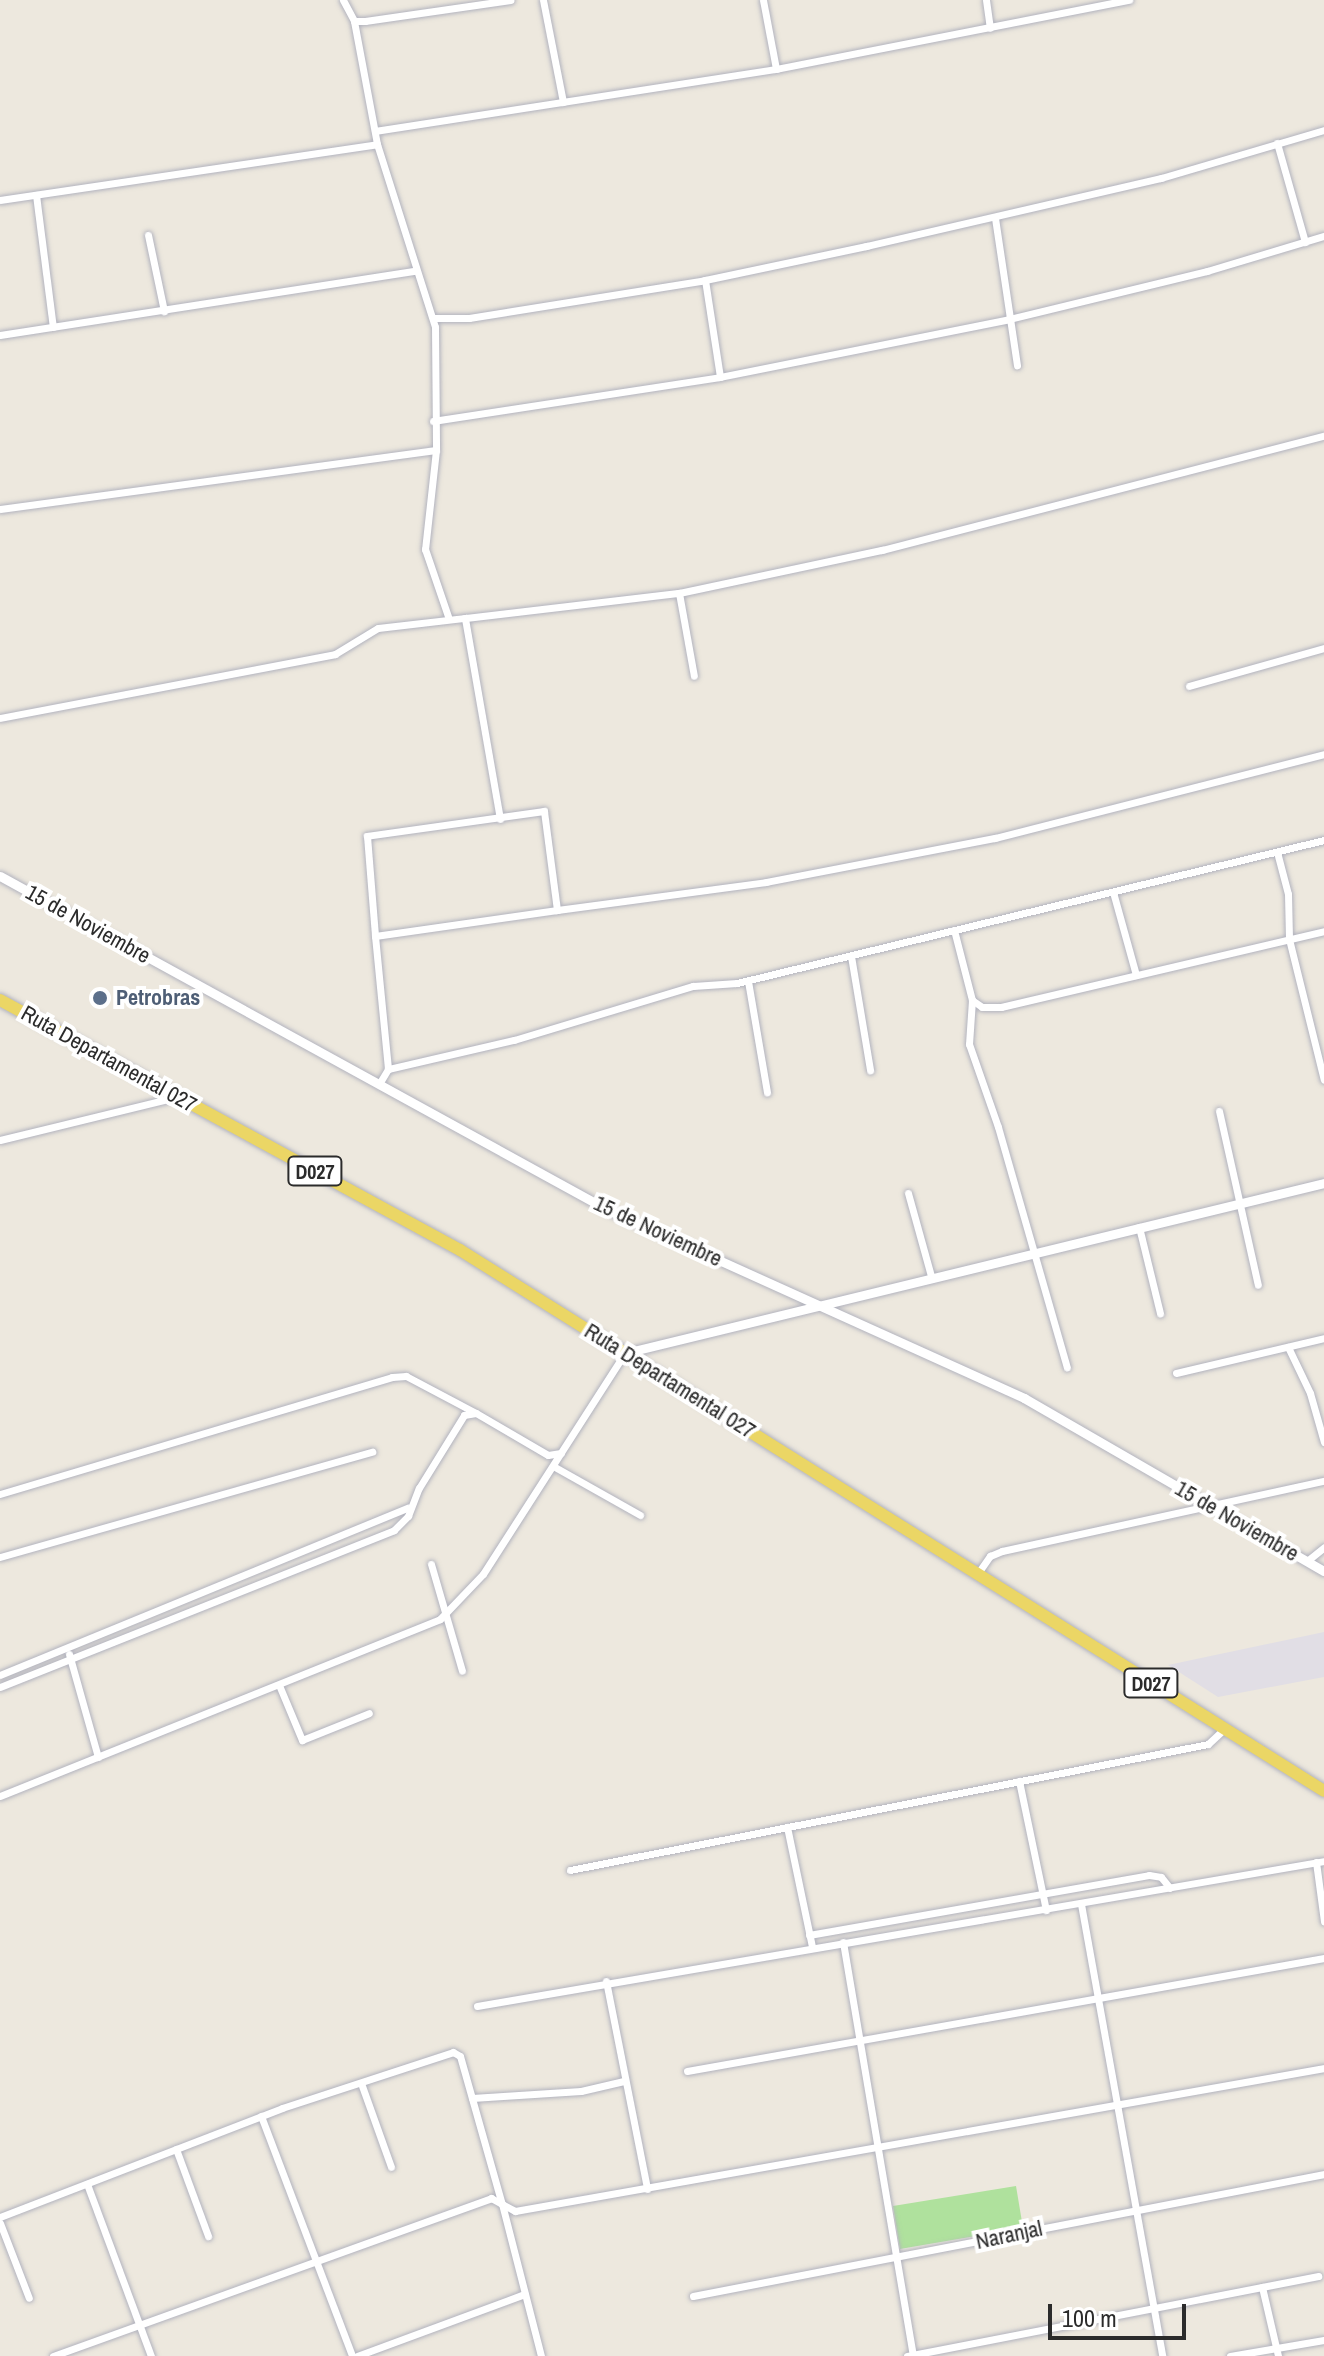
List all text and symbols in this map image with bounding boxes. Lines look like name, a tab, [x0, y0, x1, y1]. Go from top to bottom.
street label: 15 de Noviembre	[21, 879, 155, 969]
place label: Petrobras	[116, 985, 200, 1011]
marker: Petrobras	[91, 989, 109, 1007]
street label: Ruta Departamental 027	[17, 1000, 201, 1118]
road number: D027	[287, 1155, 343, 1187]
street label: 15 de Noviembre	[590, 1190, 726, 1272]
street label: Ruta Departamental 027	[580, 1318, 760, 1444]
street label: 15 de Noviembre	[1170, 1475, 1304, 1567]
road number: D027	[1123, 1667, 1179, 1699]
street label: Naranjal	[973, 2215, 1045, 2255]
scale bar	[1052, 2288, 1190, 2338]
text: 100 m	[1062, 2302, 1117, 2334]

